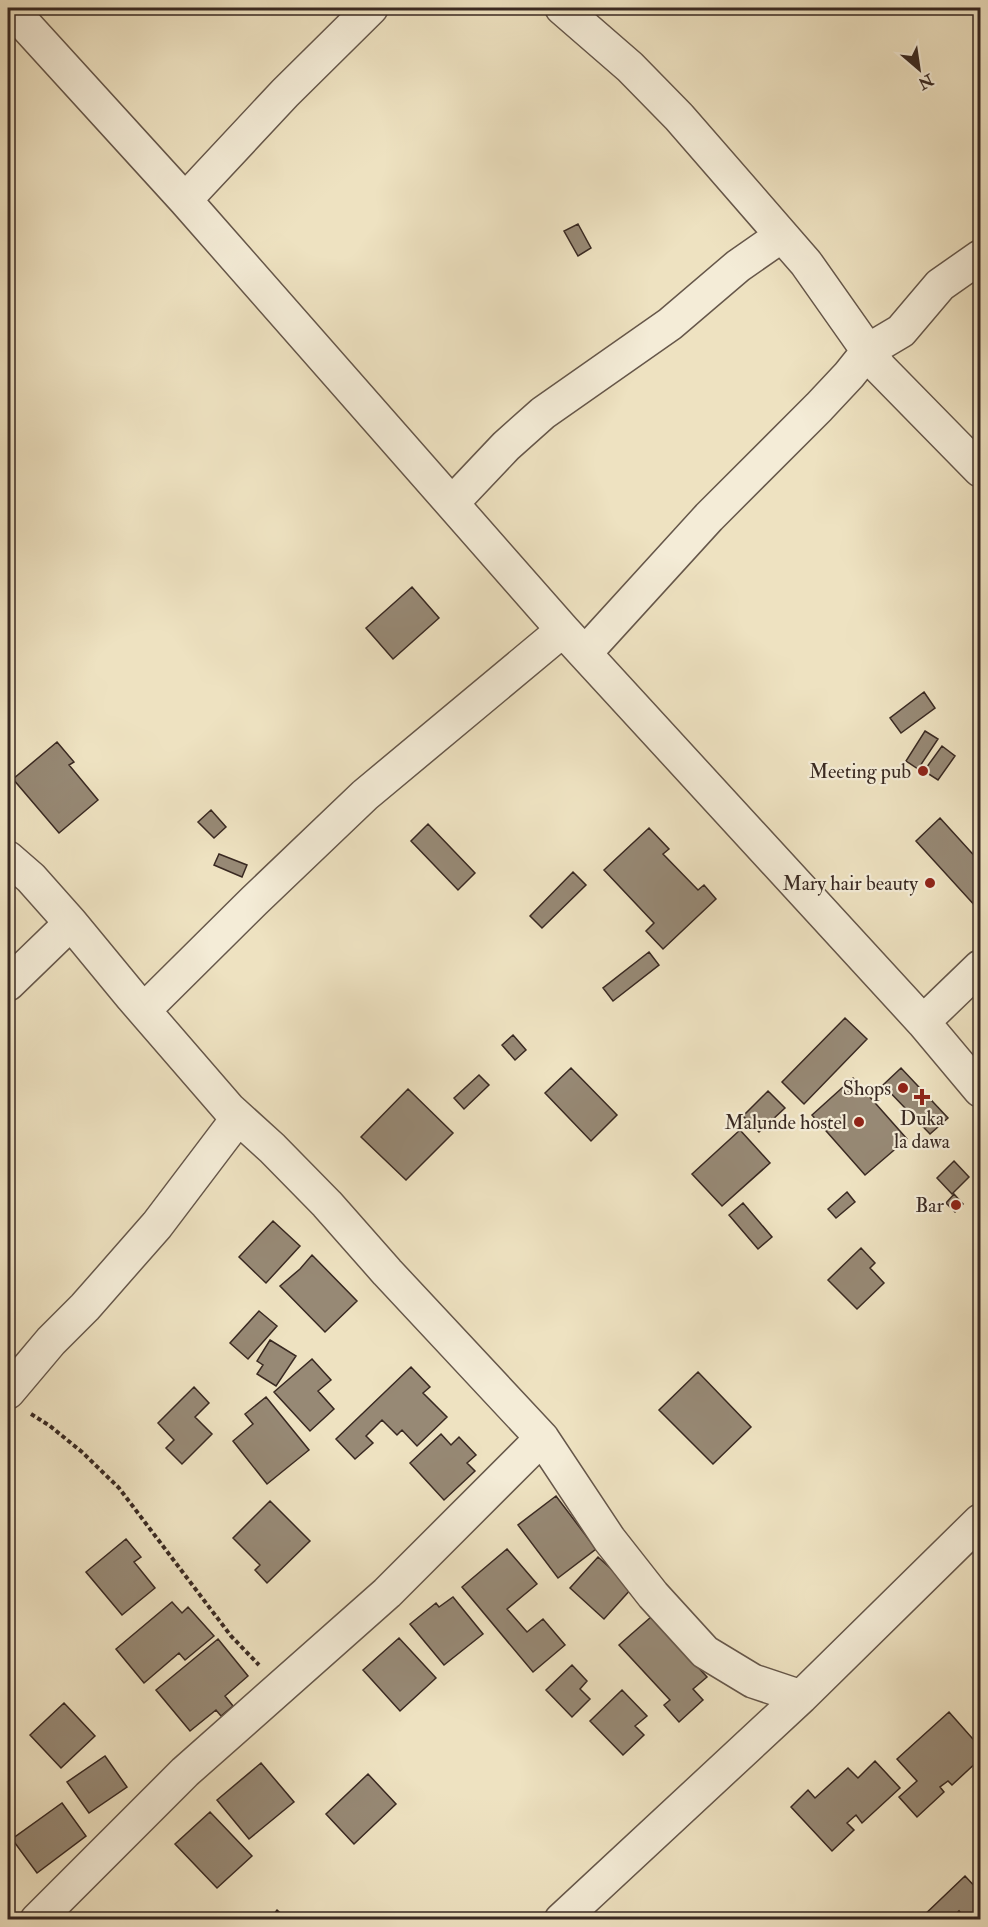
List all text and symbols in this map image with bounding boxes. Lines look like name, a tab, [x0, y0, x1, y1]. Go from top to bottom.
north arrow	[889, 39, 949, 99]
text: N	[914, 69, 938, 94]
place label: Meeting pub	[809, 759, 911, 785]
marker: Meeting pub	[916, 764, 930, 778]
place label: Mary hair beauty	[782, 871, 919, 896]
marker: Mary hair beauty	[923, 876, 937, 890]
place label: Shops	[843, 1076, 891, 1102]
marker: Shops	[896, 1081, 910, 1095]
marker: Duka la dawa	[915, 1090, 929, 1104]
place label: Duka la dawa	[894, 1106, 951, 1154]
place label: Malunde hostel	[725, 1110, 847, 1135]
marker: Malunde hostel	[852, 1115, 866, 1129]
place label: Bar	[915, 1193, 945, 1218]
marker: Bar	[949, 1198, 963, 1212]

